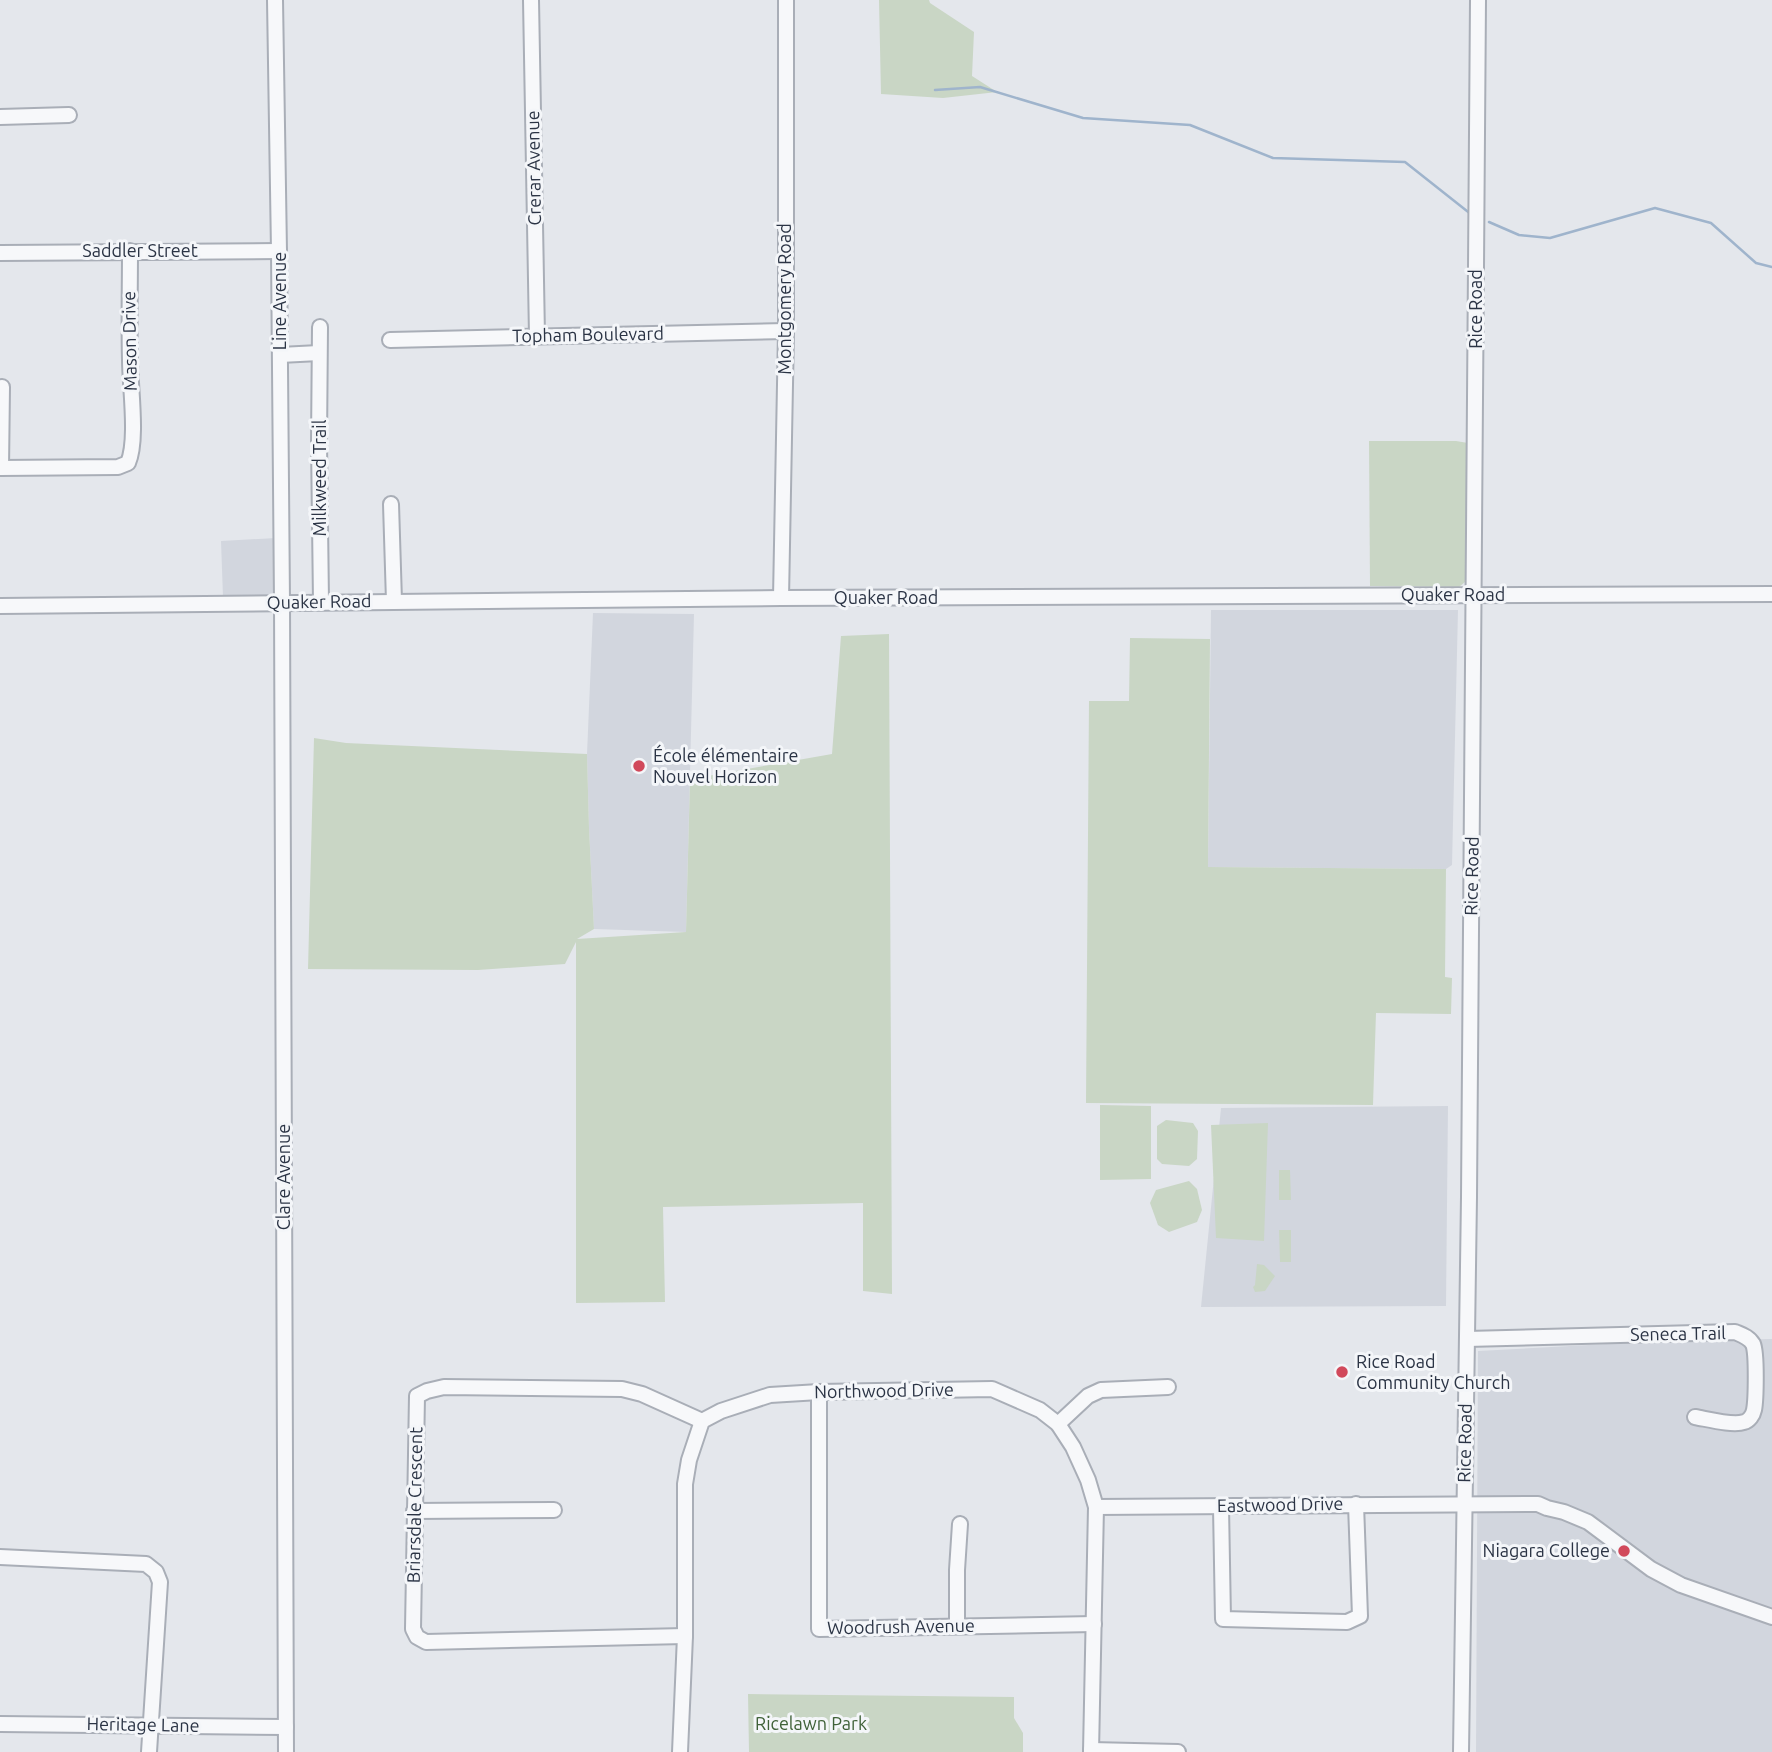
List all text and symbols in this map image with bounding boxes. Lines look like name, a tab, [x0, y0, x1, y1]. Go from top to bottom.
street label: Crerar Avenue	[522, 110, 544, 226]
street label: Montgomery Road	[774, 223, 794, 375]
street label: Saddler Street	[82, 240, 198, 260]
street label: Line Avenue	[269, 252, 289, 350]
street label: Rice Road	[1465, 269, 1485, 349]
street label: Mason Drive	[118, 291, 140, 391]
street label: Topham Boulevard	[512, 323, 664, 345]
street label: Milkweed Trail	[309, 419, 329, 536]
street label: Quaker Road	[1401, 584, 1505, 605]
street label: Quaker Road	[834, 587, 938, 608]
street label: Quaker Road	[266, 590, 371, 613]
place label: École élémentaire Nouvel Horizon	[653, 744, 798, 786]
marker: École élémentaire Nouvel Horizon	[631, 758, 647, 774]
street label: Rice Road	[1460, 836, 1482, 916]
street label: Clare Avenue	[273, 1124, 293, 1230]
street label: Seneca Trail	[1630, 1322, 1726, 1344]
place label: Rice Road Community Church	[1356, 1351, 1510, 1392]
marker: Rice Road Community Church	[1334, 1364, 1350, 1380]
street label: Northwood Drive	[814, 1379, 954, 1401]
street label: Rice Road	[1453, 1403, 1475, 1483]
street label: Briarsdale Crescent	[403, 1427, 425, 1583]
street label: Eastwood Drive	[1217, 1493, 1343, 1515]
place label: Niagara College	[1483, 1540, 1610, 1560]
marker: Niagara College	[1616, 1543, 1632, 1559]
street label: Woodrush Avenue	[827, 1615, 975, 1637]
street label: Heritage Lane	[86, 1713, 200, 1735]
park label: Ricelawn Park	[755, 1713, 867, 1733]

